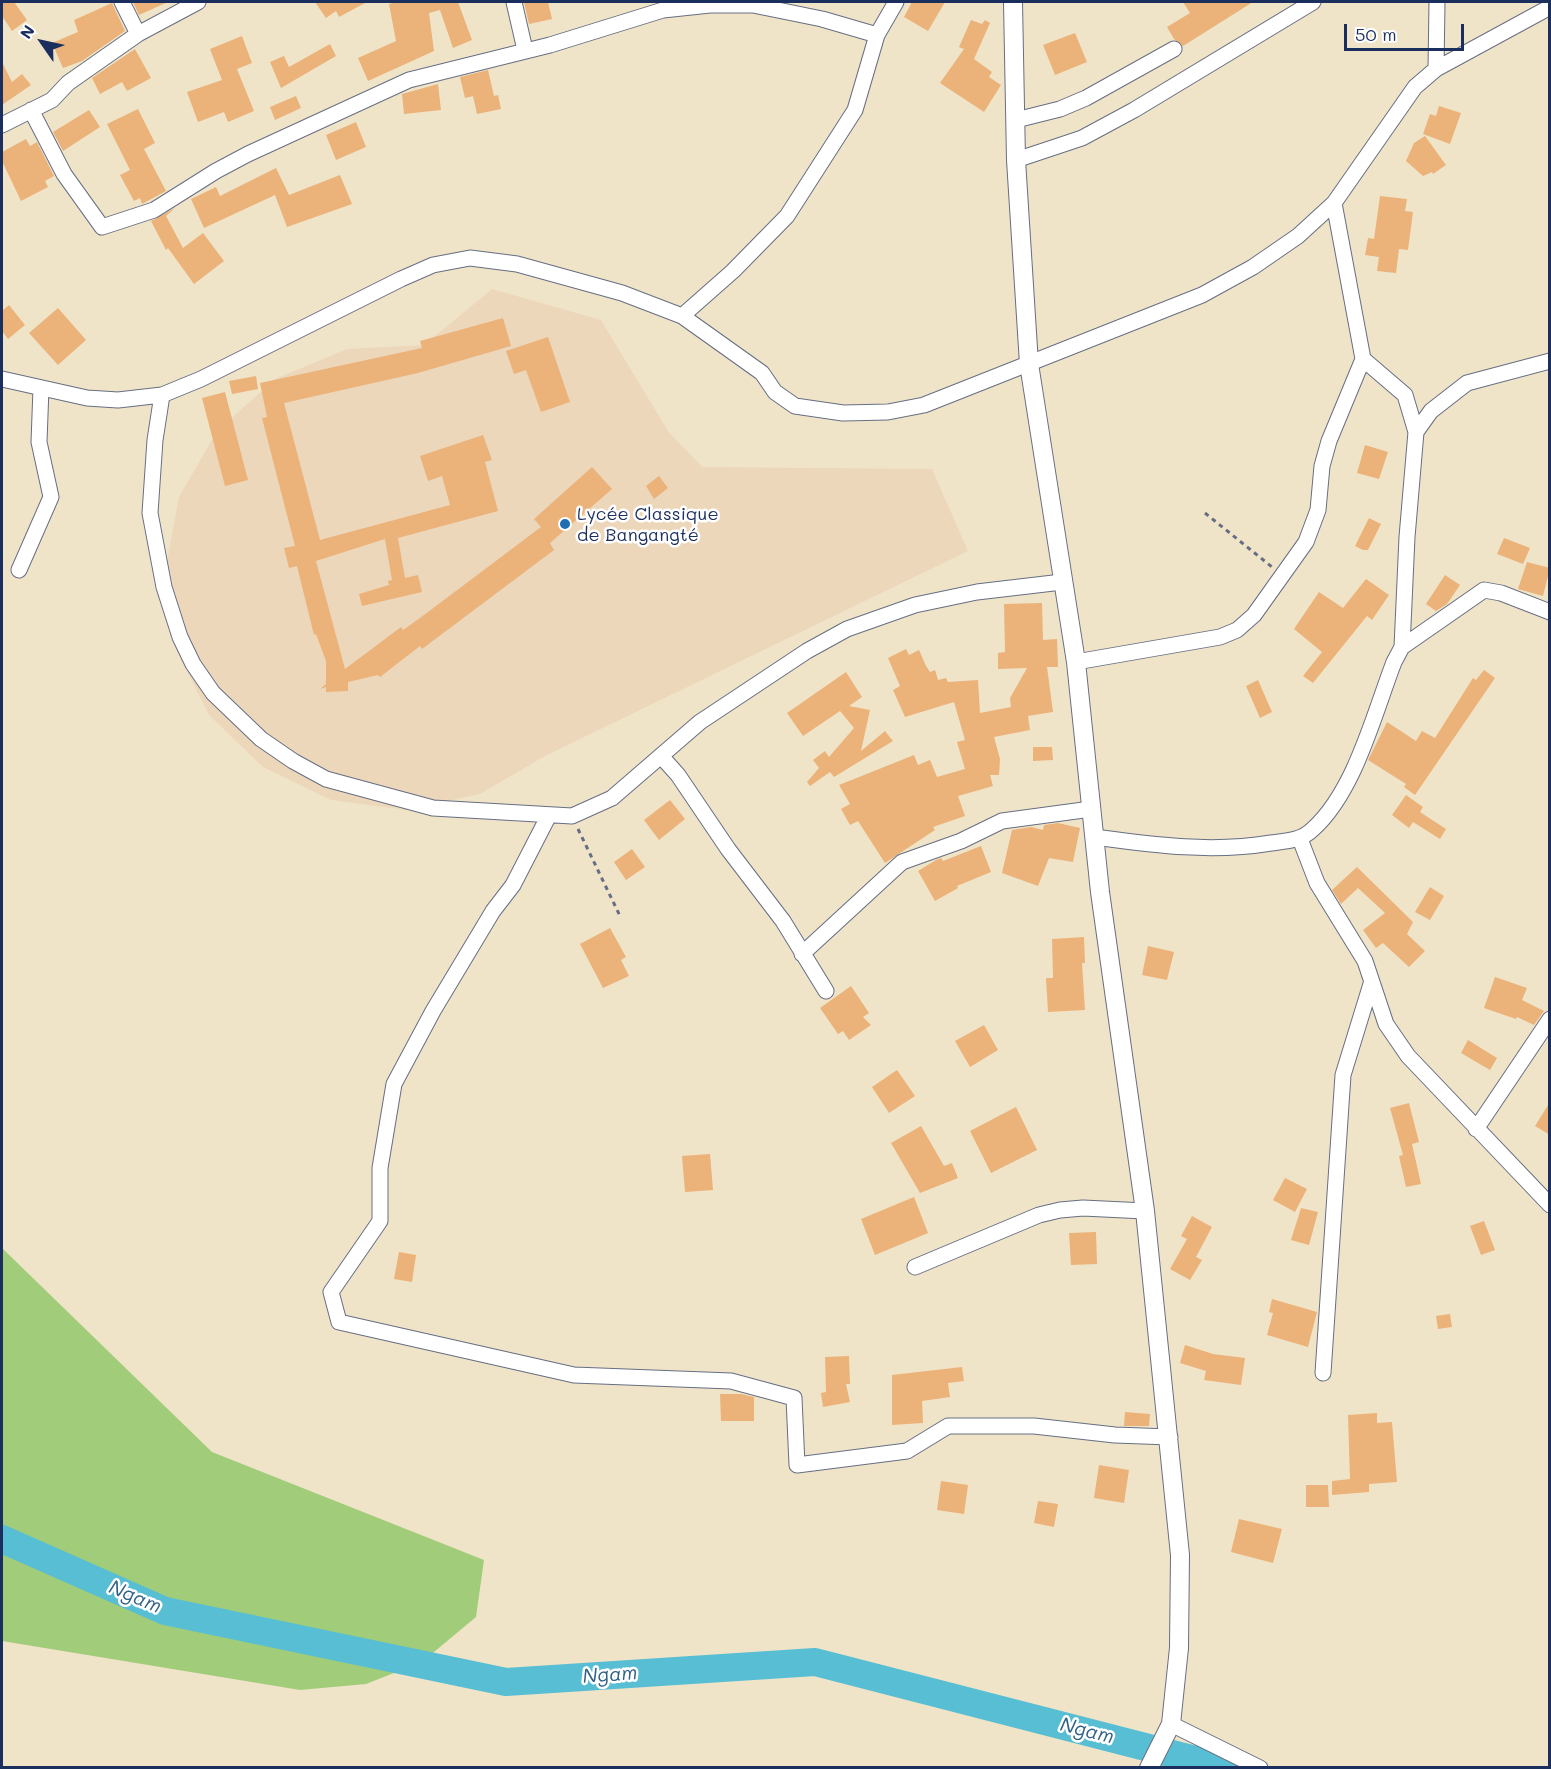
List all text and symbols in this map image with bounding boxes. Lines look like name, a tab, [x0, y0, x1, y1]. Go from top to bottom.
north arrow	[12, 12, 72, 72]
scale bar	[1347, 12, 1467, 50]
text: N	[15, 21, 39, 43]
text: 50 m	[1355, 22, 1397, 46]
place label: Lycée Classique de Bangangté	[577, 503, 719, 546]
marker: Lycée Classique de Bangangté	[558, 517, 572, 531]
water label: Ngam	[105, 1575, 165, 1619]
water label: Ngam	[582, 1661, 638, 1689]
water label: Ngam	[1058, 1713, 1116, 1749]

